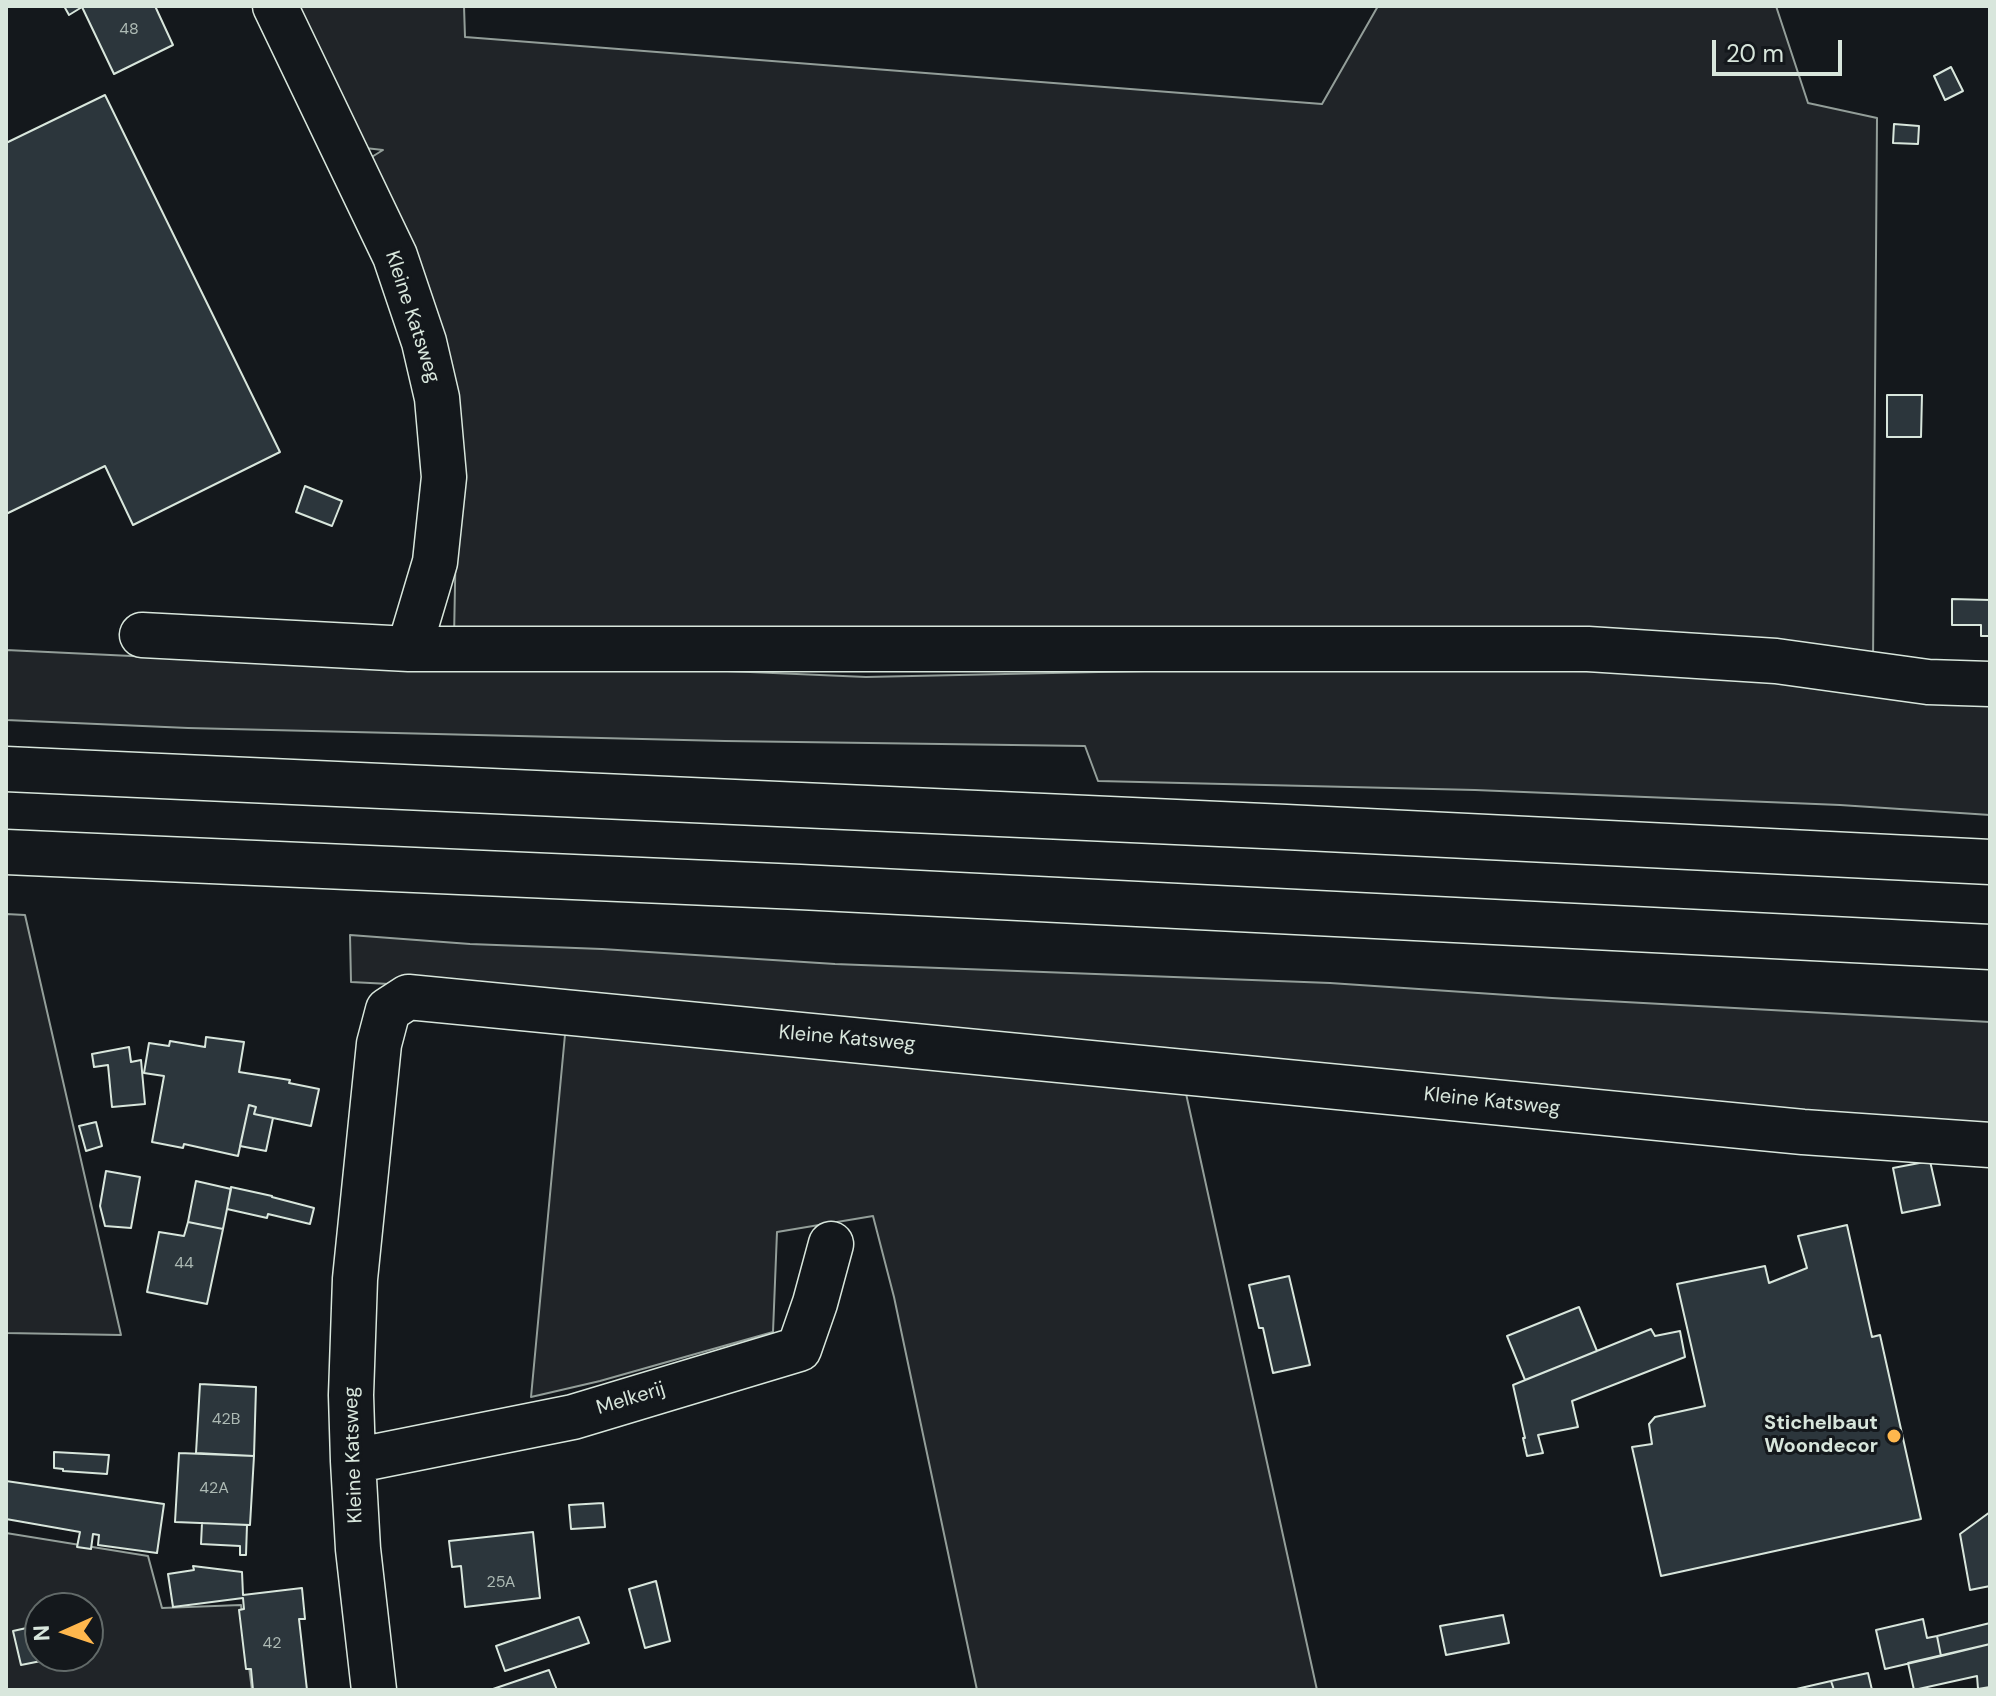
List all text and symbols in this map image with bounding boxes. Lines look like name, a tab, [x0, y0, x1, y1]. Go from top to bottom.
house number: 48	[119, 20, 139, 40]
scale bar	[1716, 24, 1846, 74]
text: 20 m	[1726, 38, 1784, 69]
street label: Kleine Katsweg	[379, 248, 445, 386]
street label: Kleine Katsweg	[778, 1021, 916, 1057]
street label: Kleine Katsweg	[1423, 1083, 1561, 1121]
house number: 44	[174, 1254, 194, 1274]
street label: Melkerij	[594, 1377, 668, 1421]
street label: Kleine Katsweg	[340, 1386, 368, 1524]
house number: 42B	[212, 1410, 240, 1430]
place label: Stichelbaut Woondecor	[1764, 1412, 1878, 1459]
marker: Stichelbaut Woondecor	[1885, 1427, 1903, 1445]
house number: 42A	[199, 1479, 229, 1499]
house number: 25A	[487, 1573, 515, 1593]
north arrow	[24, 1592, 104, 1672]
text: N	[27, 1624, 56, 1642]
house number: 42	[263, 1634, 281, 1654]

